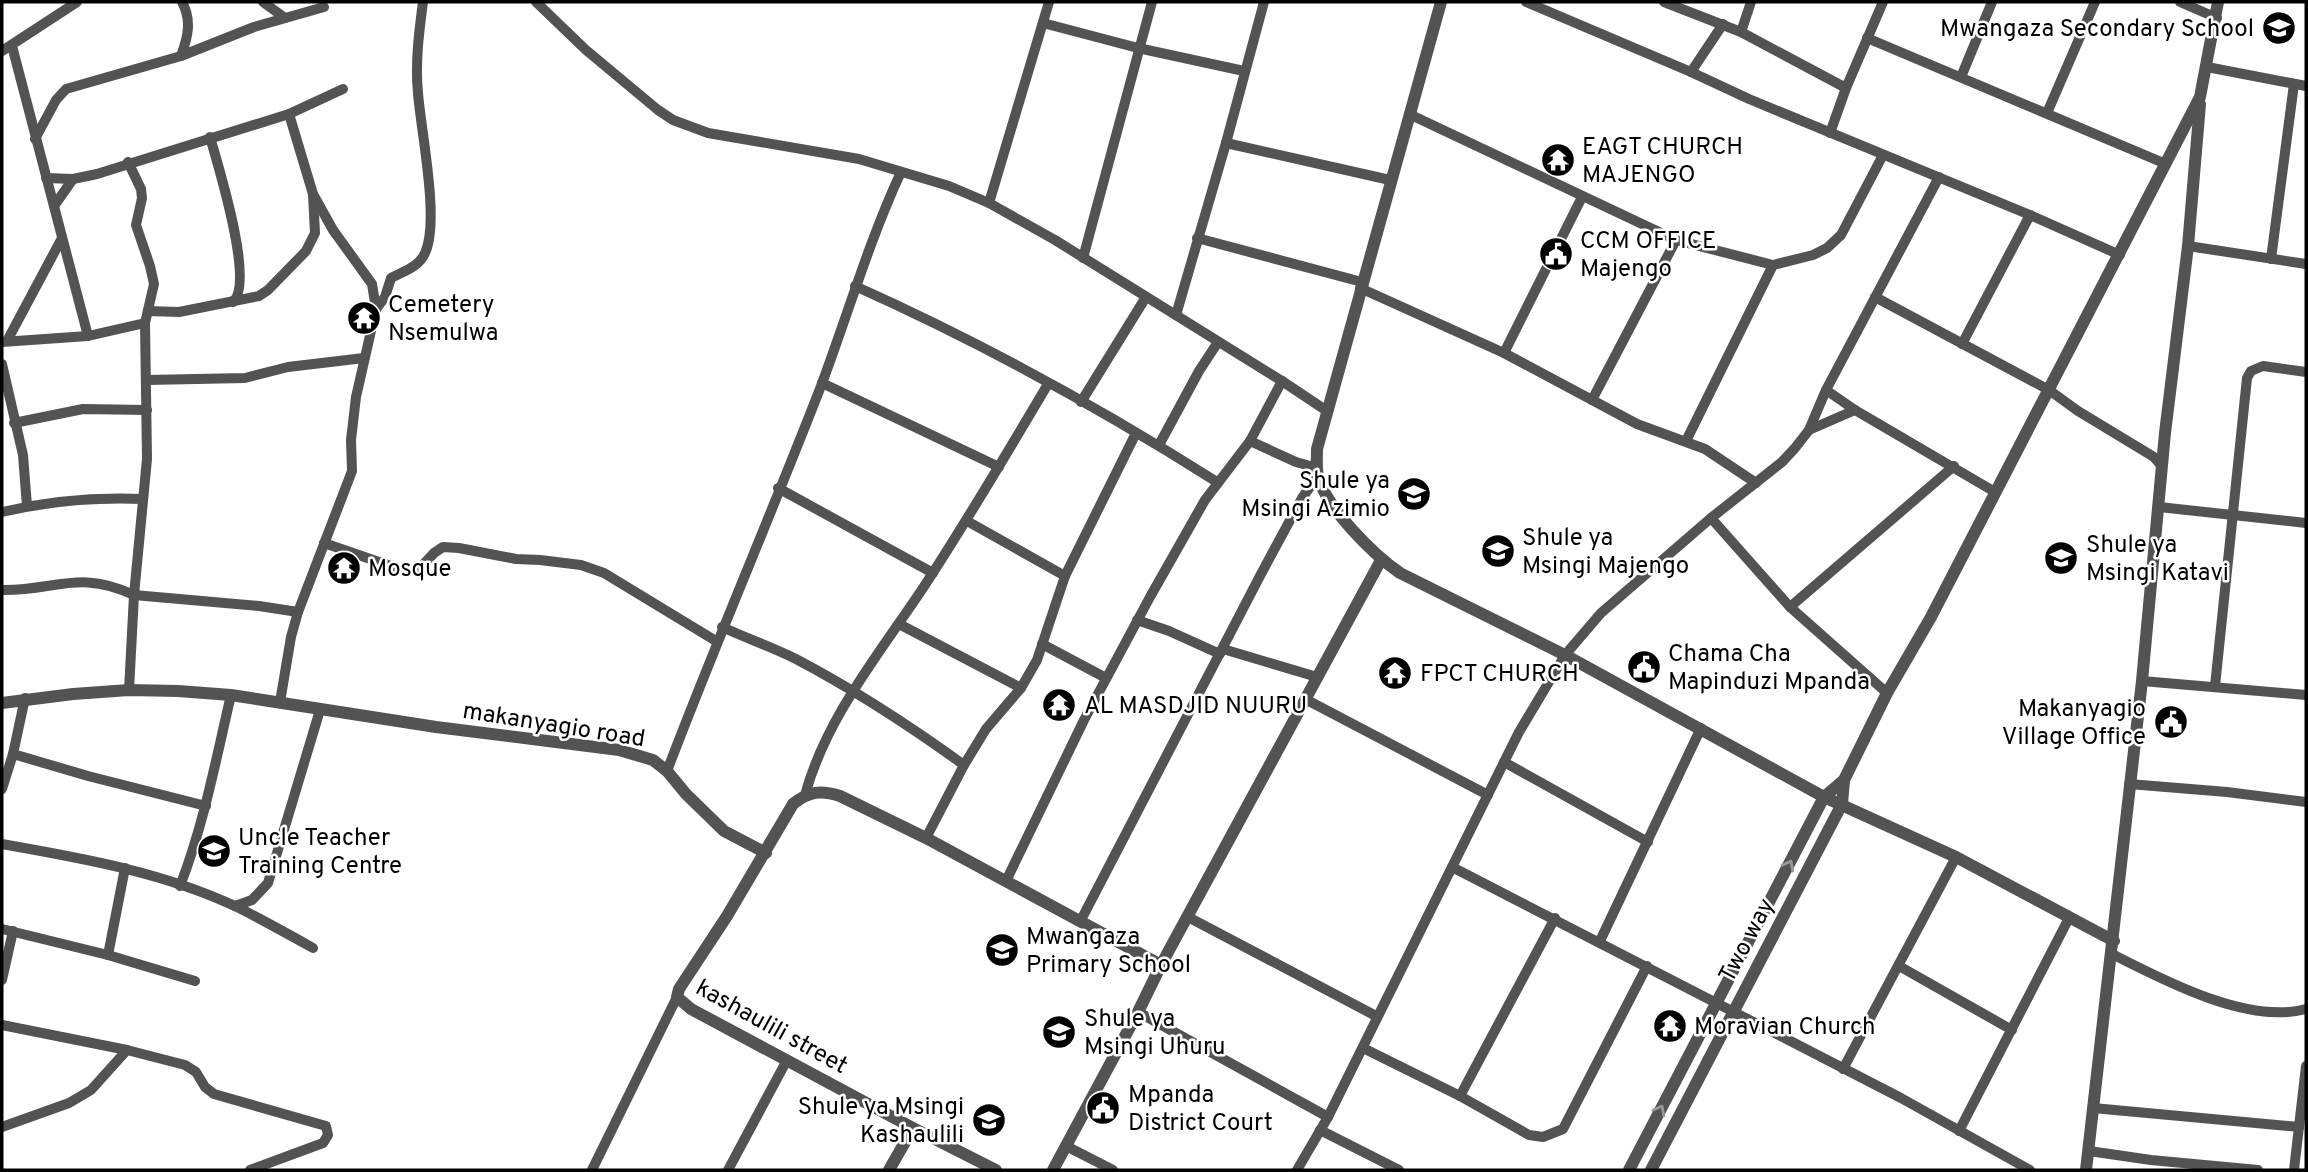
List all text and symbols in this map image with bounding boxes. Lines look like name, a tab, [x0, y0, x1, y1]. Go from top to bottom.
school or university icon: Mwangaza Secondary School	[2260, 9, 2298, 47]
place label: Mwangaza Secondary School	[1940, 15, 2254, 45]
place label: EAGT CHURCH MAJENGO	[1582, 133, 1743, 191]
temple icon: EAGT CHURCH MAJENGO	[1539, 141, 1577, 179]
place label: CCM OFFICE Majengo	[1580, 227, 1716, 285]
public building icon: CCM OFFICE Majengo	[1537, 235, 1575, 273]
place label: Cemetery Nsemulwa	[388, 291, 498, 349]
temple icon: Cemetery Nsemulwa	[345, 299, 383, 337]
place label: Shule ya Msingi Azimio	[1241, 467, 1390, 525]
school or university icon: Shule ya Msingi Azimio	[1395, 475, 1433, 513]
place label: Shule ya Msingi Majengo	[1522, 524, 1689, 582]
place label: Shule ya Msingi Katavi	[2086, 531, 2229, 589]
school or university icon: Shule ya Msingi Majengo	[1479, 532, 1517, 570]
school or university icon: Shule ya Msingi Katavi	[2042, 539, 2080, 577]
temple icon: Mosque	[325, 549, 363, 587]
place label: Mosque	[368, 555, 451, 585]
place label: Chama Cha Mapinduzi Mpanda	[1668, 640, 1870, 698]
public building icon: Chama Cha Mapinduzi Mpanda	[1625, 648, 1663, 686]
temple icon: FPCT CHURCH	[1376, 654, 1414, 692]
place label: FPCT CHURCH	[1420, 660, 1579, 690]
temple icon: AL MASDJID NUURU	[1040, 686, 1078, 724]
place label: AL MASDJID NUURU	[1084, 692, 1307, 722]
place label: Makanyagio Village Office	[2002, 695, 2146, 753]
street label: makanyagio road	[460, 697, 647, 755]
public building icon: Makanyagio Village Office	[2152, 703, 2190, 741]
place label: Uncle Teacher Training Centre	[238, 824, 402, 882]
school or university icon: Uncle Teacher Training Centre	[195, 832, 233, 870]
one-way arrow	[1780, 860, 1794, 872]
street label: Two way	[1713, 894, 1782, 988]
place label: Mwangaza Primary School	[1026, 923, 1191, 981]
school or university icon: Mwangaza Primary School	[983, 931, 1021, 969]
street label: kashaulili street	[690, 974, 852, 1082]
place label: Shule ya Msingi Uhuru	[1084, 1005, 1226, 1063]
temple icon: Moravian Church	[1651, 1007, 1689, 1045]
school or university icon: Shule ya Msingi Uhuru	[1040, 1013, 1078, 1051]
place label: Moravian Church	[1694, 1013, 1876, 1043]
place label: Mpanda District Court	[1128, 1081, 1273, 1139]
public building icon: Mpanda District Court	[1084, 1089, 1122, 1127]
place label: Shule ya Msingi Kashaulili	[798, 1093, 964, 1151]
school or university icon: Shule ya Msingi Kashaulili	[970, 1101, 1008, 1139]
one-way arrow	[1652, 1104, 1665, 1117]

